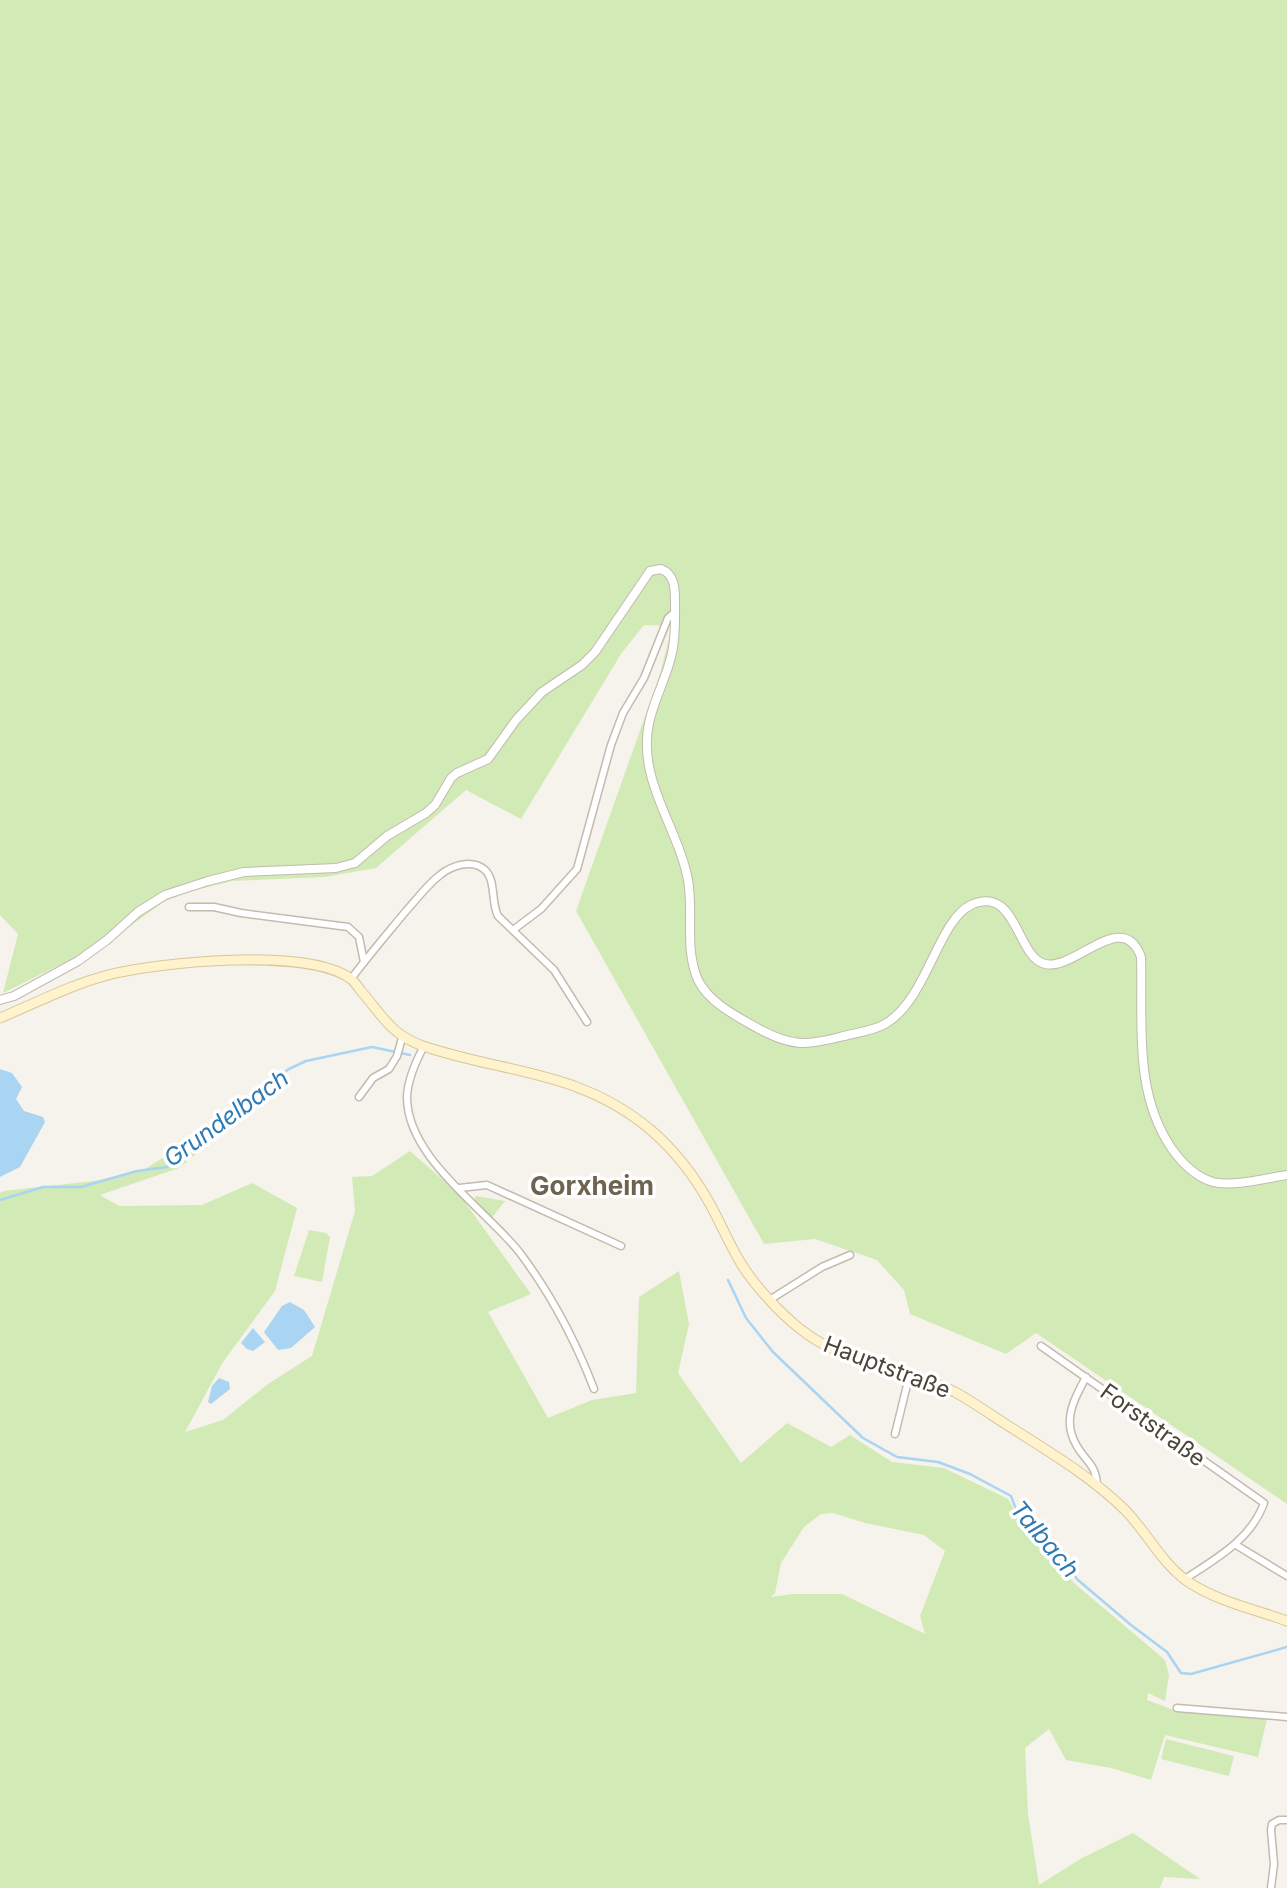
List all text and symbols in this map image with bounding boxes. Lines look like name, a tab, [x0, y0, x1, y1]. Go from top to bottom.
water label: Grundelbach	[158, 1063, 294, 1173]
district label: Gorxheim	[530, 1170, 654, 1201]
street label: Hauptstraße	[820, 1330, 954, 1404]
street label: Forststraße	[1095, 1377, 1211, 1473]
water label: Talbach	[1004, 1495, 1086, 1583]

